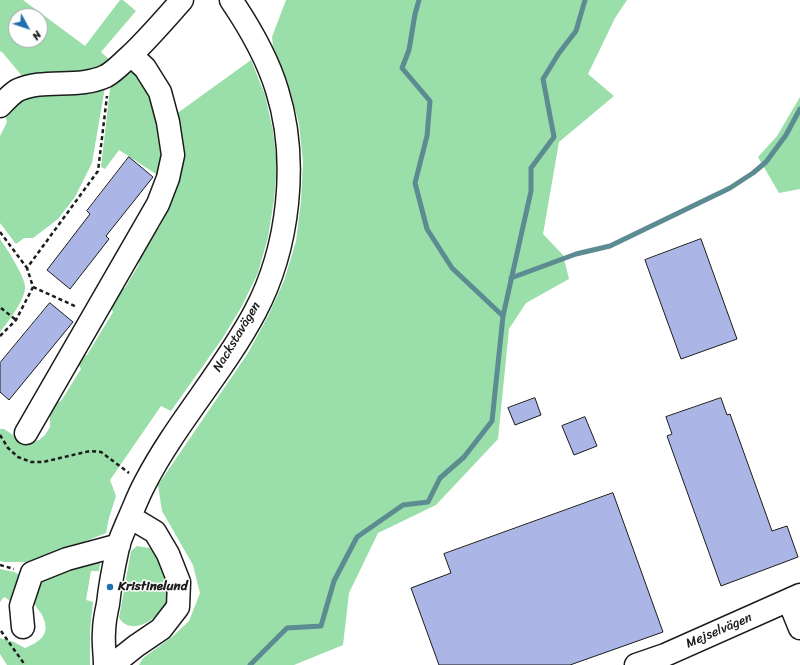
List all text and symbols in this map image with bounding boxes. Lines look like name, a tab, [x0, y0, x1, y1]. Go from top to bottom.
north arrow	[8, 8, 48, 48]
text: N	[27, 26, 47, 44]
street label: Nackstavägen	[210, 299, 264, 375]
place label: Kristinelund	[118, 579, 187, 595]
marker: Kristinelund	[105, 582, 115, 592]
street label: Mejselvägen	[684, 610, 754, 652]

